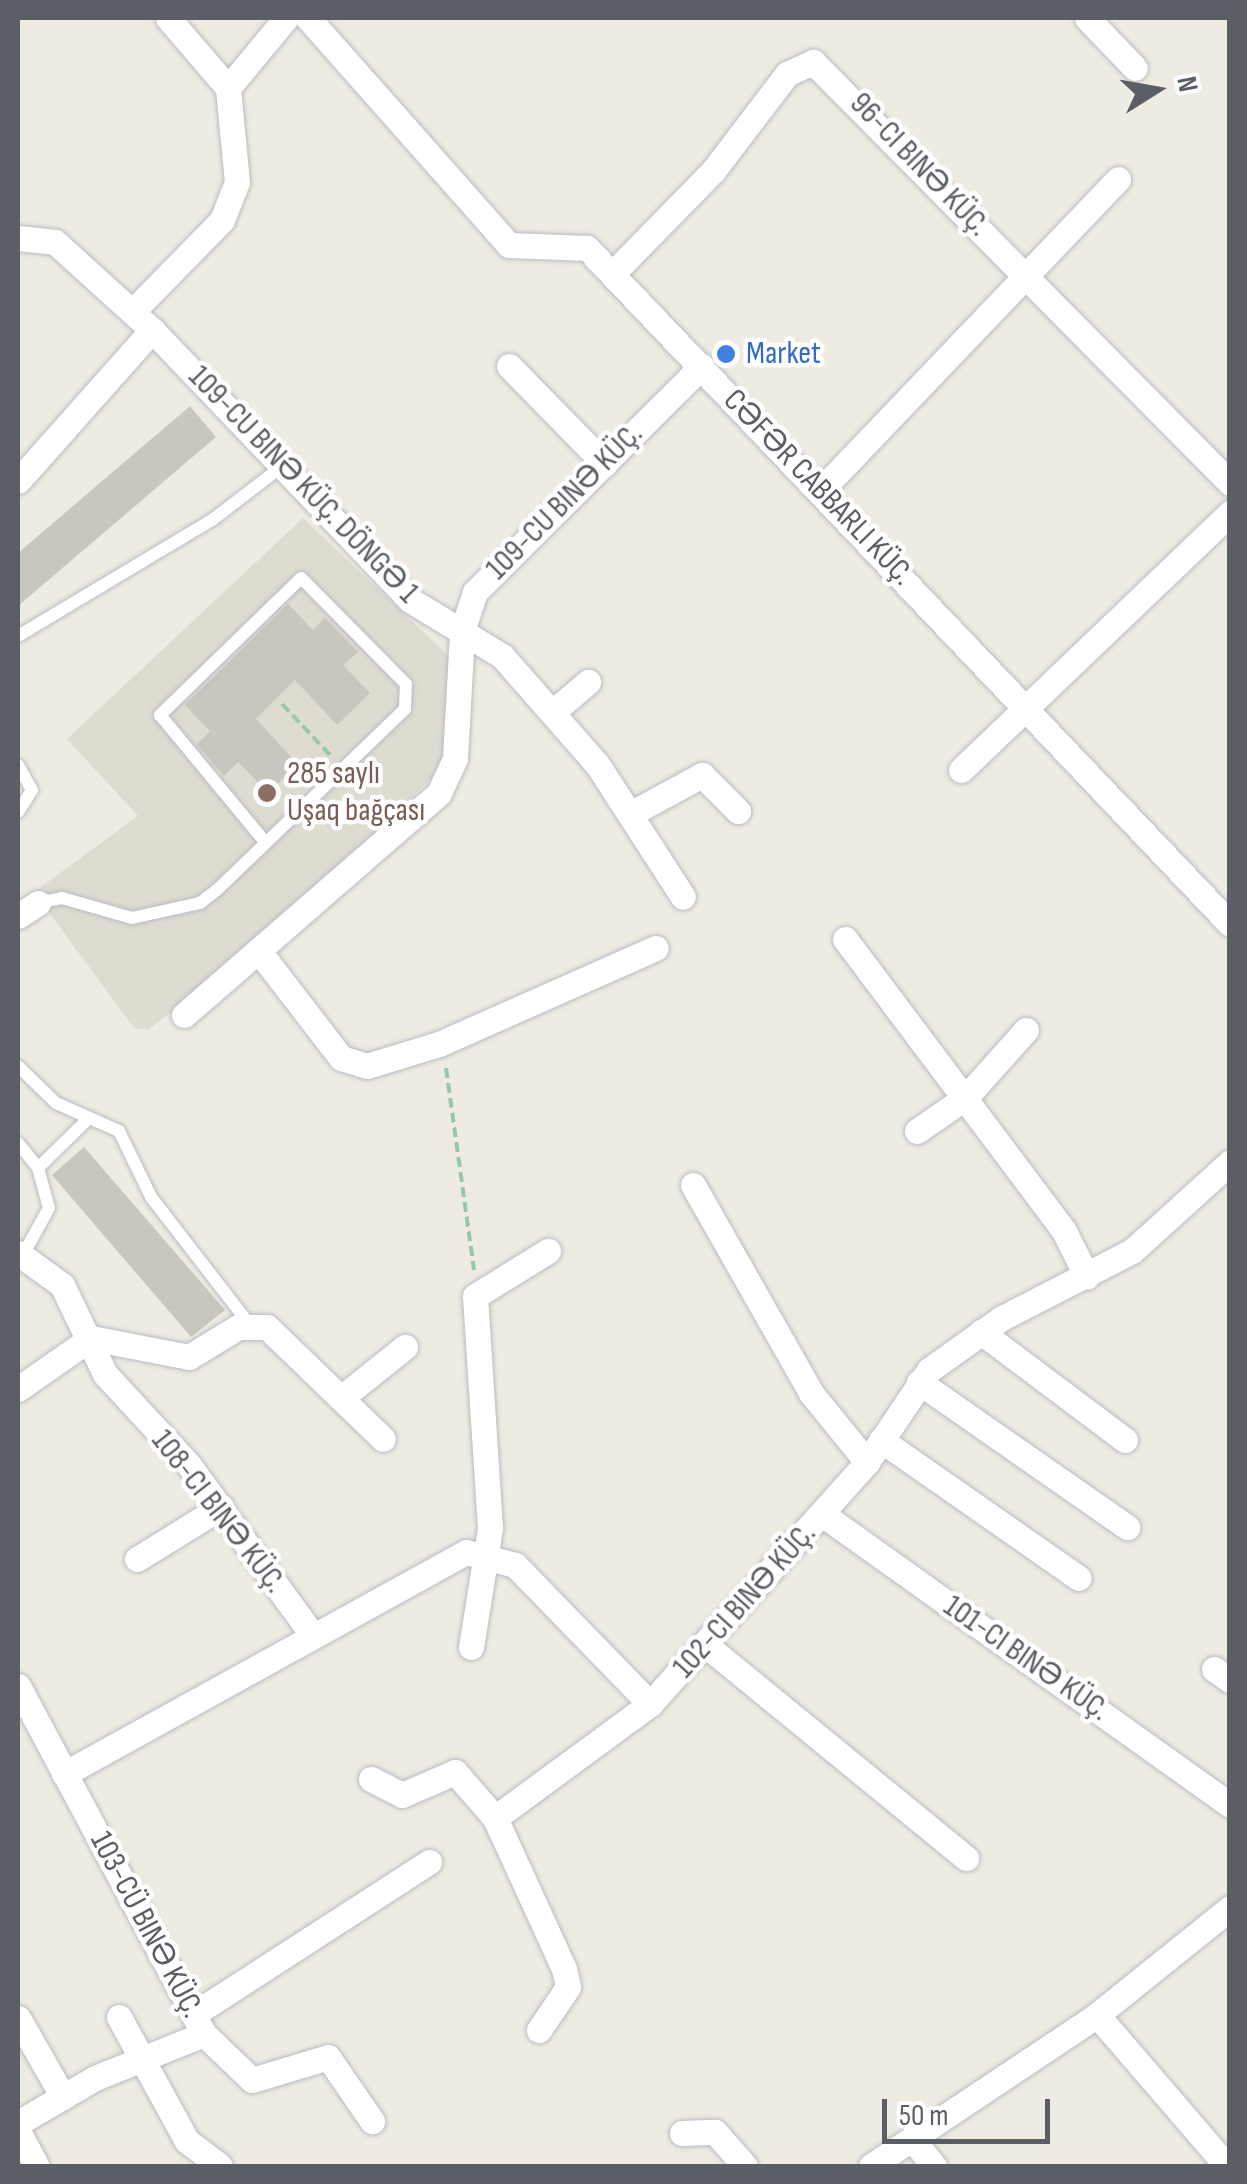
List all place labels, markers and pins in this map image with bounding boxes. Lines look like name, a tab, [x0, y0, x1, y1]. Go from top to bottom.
place label: Market	[746, 335, 821, 373]
marker: Market	[715, 343, 737, 365]
place label: 285 saylı Uşaq bağçası	[287, 756, 425, 831]
marker: 285 saylı Uşaq bağçası	[256, 782, 278, 804]

